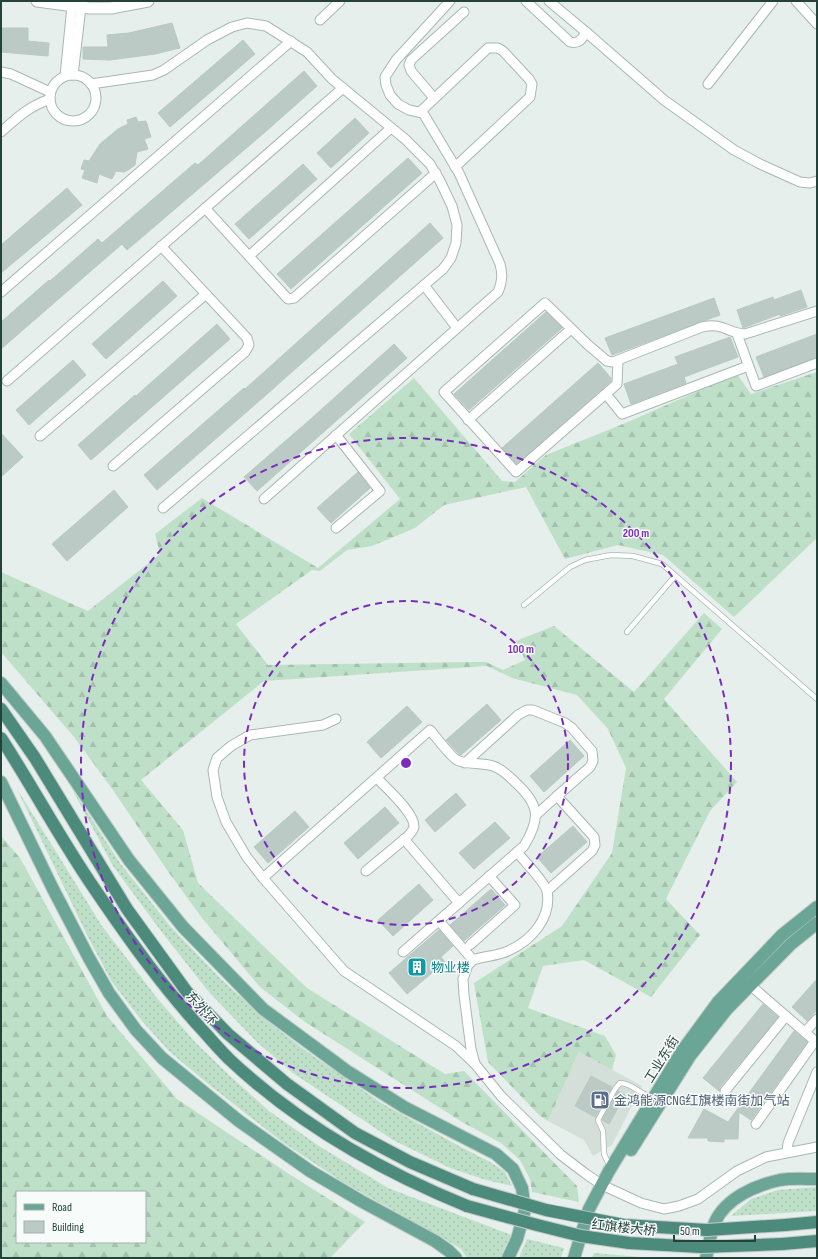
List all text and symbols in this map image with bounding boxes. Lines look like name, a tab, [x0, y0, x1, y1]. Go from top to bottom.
text: 200 m	[623, 526, 649, 541]
text: 100 m	[508, 642, 534, 657]
centre of rings	[399, 756, 413, 770]
building icon: 物业楼	[406, 956, 428, 978]
place label: 物业楼	[431, 960, 470, 976]
street label: 东外环	[182, 989, 220, 1029]
street label: 工业东街	[641, 1033, 682, 1086]
fuel station icon: 金鸿能源CNG红旗楼南街加气站	[589, 1089, 611, 1111]
place label: 金鸿能源CNG红旗楼南街加气站	[614, 1093, 789, 1109]
legend	[16, 1191, 146, 1243]
text: Road	[52, 1200, 72, 1215]
street label: 红旗楼大桥	[591, 1217, 657, 1239]
scale bar	[674, 1217, 755, 1243]
text: Building	[52, 1220, 84, 1235]
text: 50 m	[680, 1224, 700, 1239]

